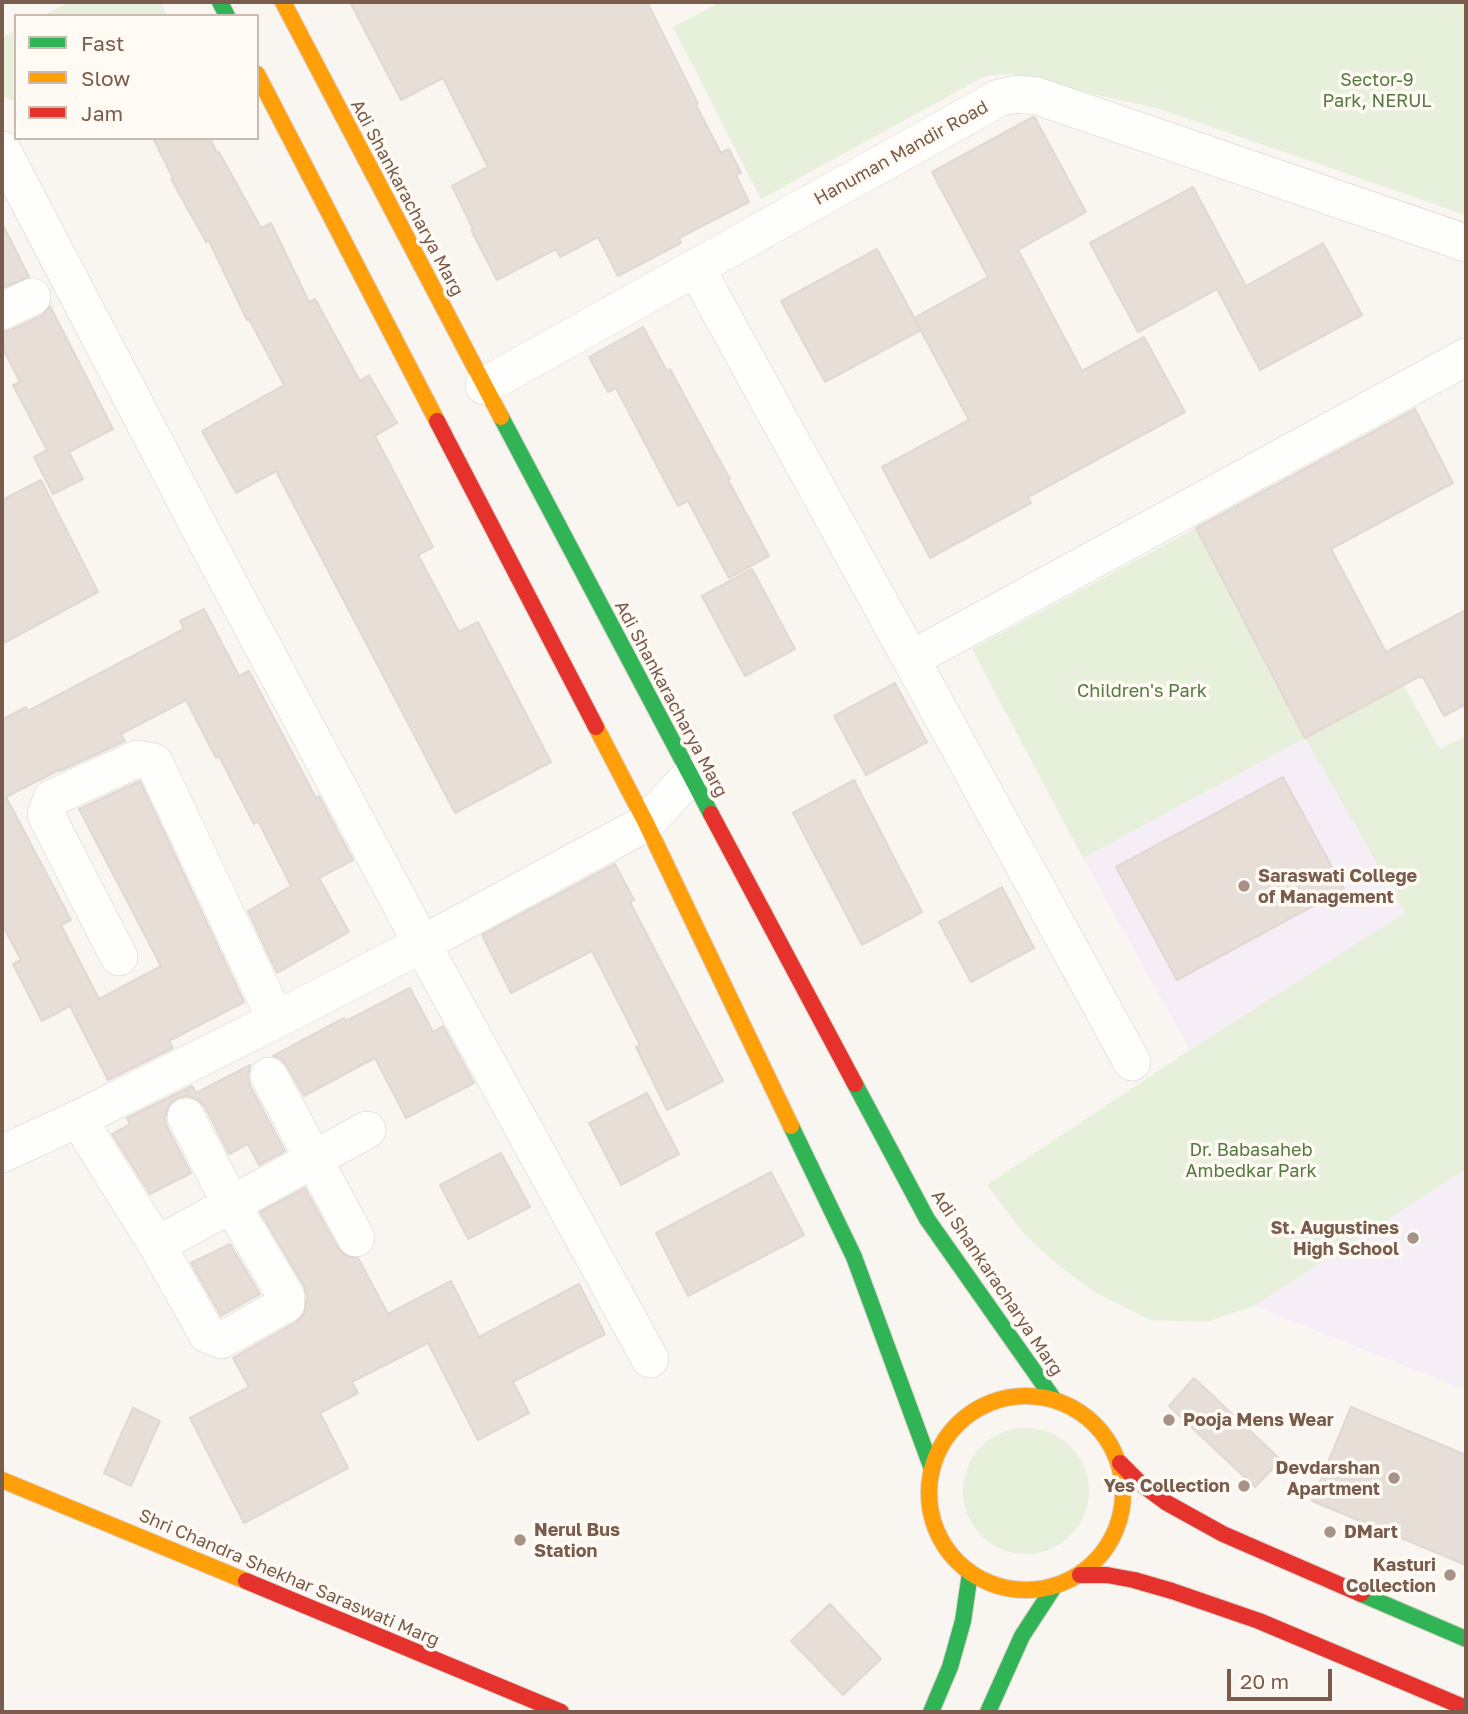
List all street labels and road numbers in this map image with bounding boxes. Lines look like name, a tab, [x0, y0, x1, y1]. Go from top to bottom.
street label: Adi Shankaracharya Marg	[346, 96, 468, 300]
street label: Hanuman Mandir Road	[810, 96, 992, 210]
street label: Adi Shankaracharya Marg	[610, 597, 732, 801]
street label: Adi Shankaracharya Marg	[927, 1186, 1067, 1380]
street label: Shri Chandra Shekhar Saraswati Marg	[135, 1505, 443, 1651]

